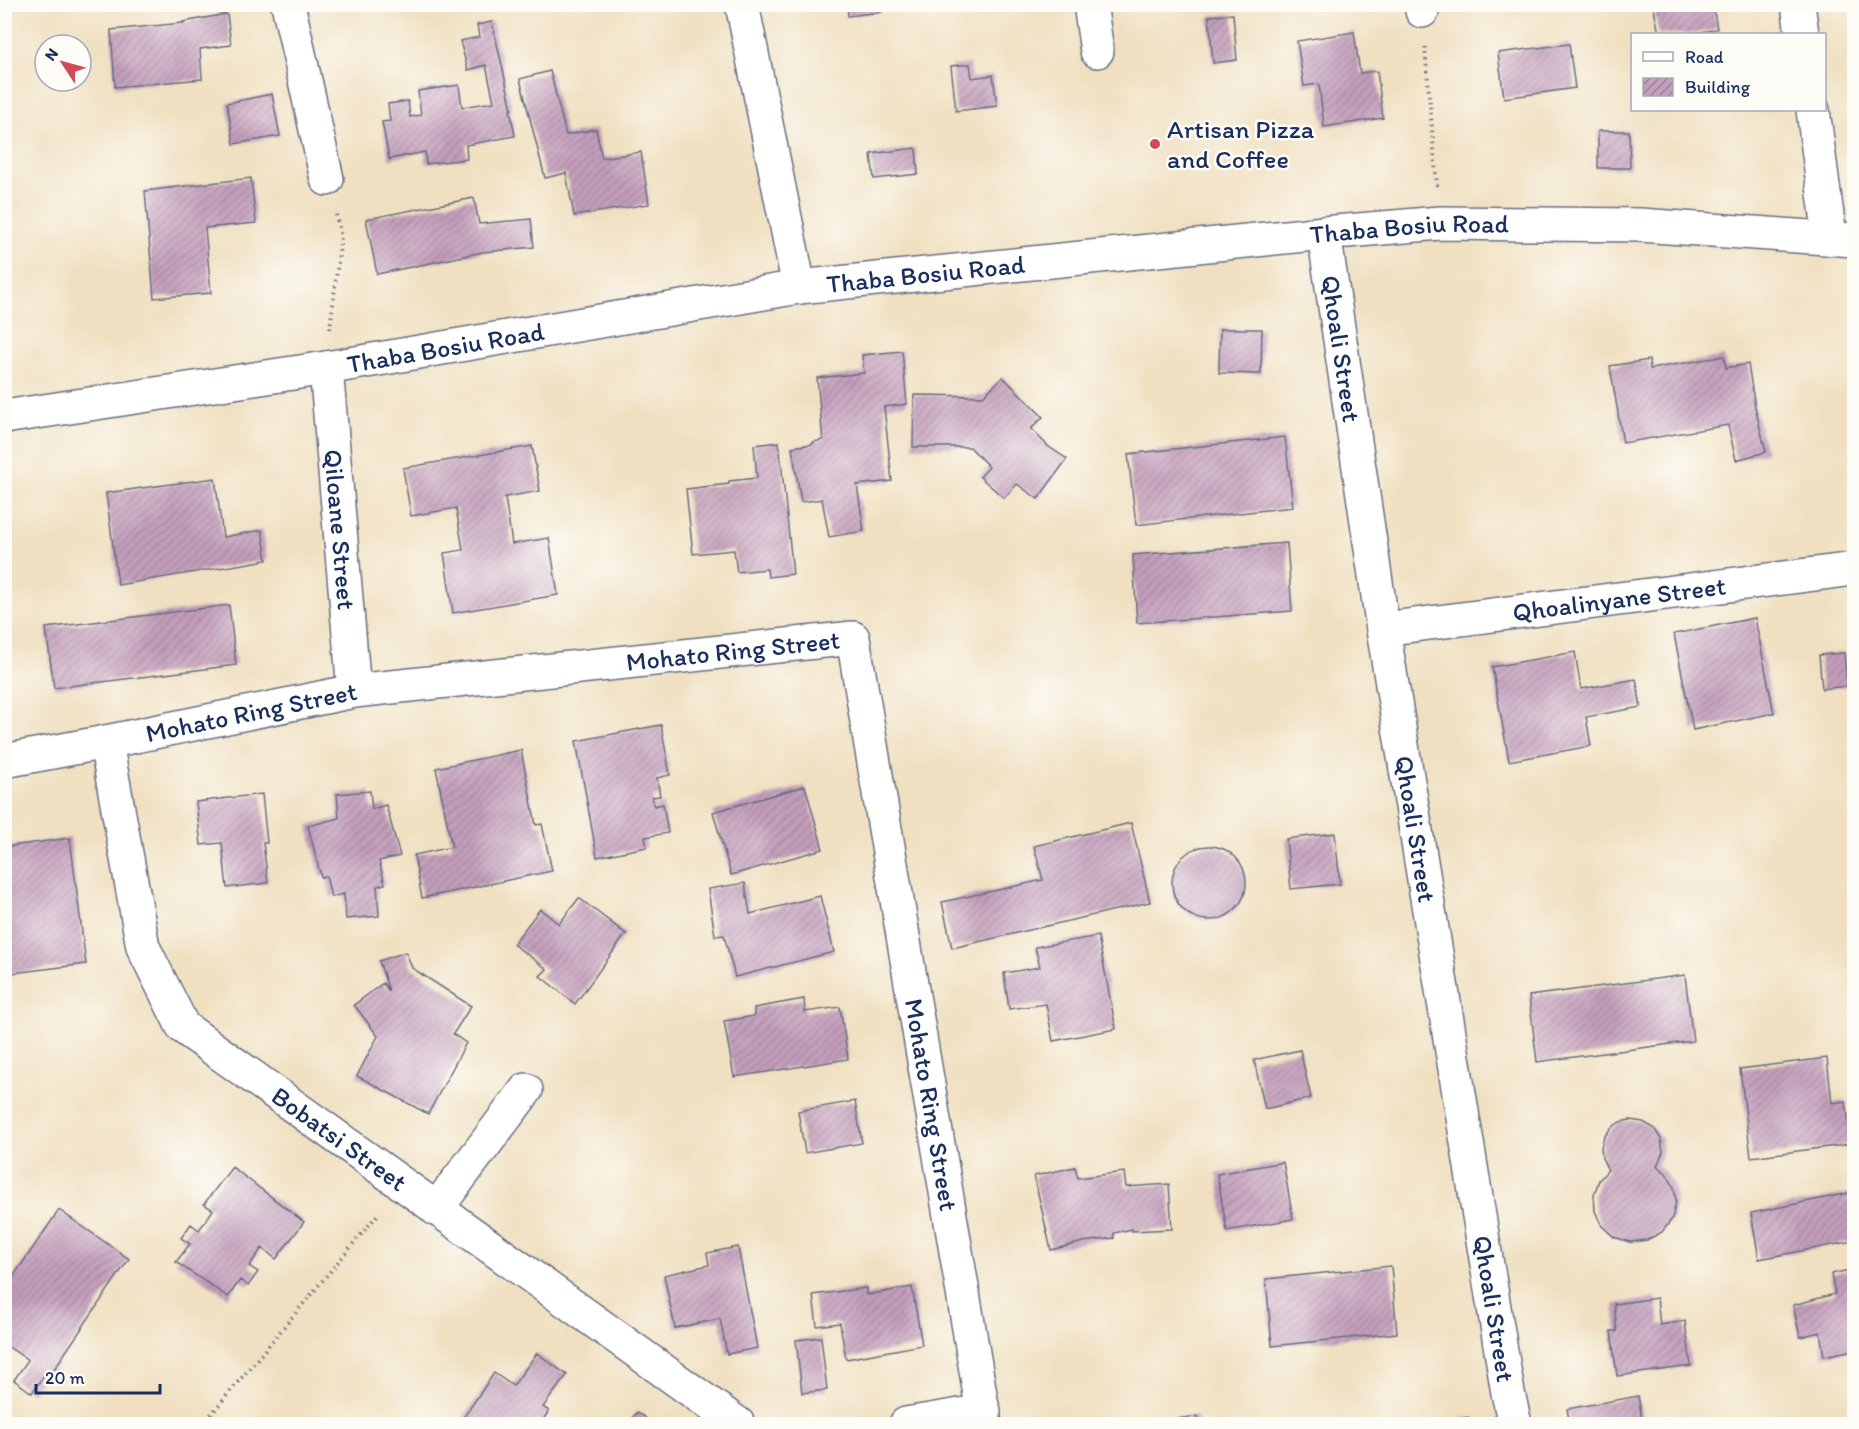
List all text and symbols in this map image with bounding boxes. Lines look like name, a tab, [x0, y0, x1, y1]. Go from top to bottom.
north arrow	[33, 33, 93, 93]
legend	[1631, 33, 1826, 111]
text: N	[40, 45, 62, 64]
text: Road	[1685, 46, 1724, 68]
text: Building	[1685, 76, 1751, 98]
place label: Artisan Pizza and Coffee	[1167, 113, 1315, 175]
marker: Artisan Pizza and Coffee	[1148, 137, 1162, 151]
street label: Thaba Bosiu Road	[1308, 207, 1510, 250]
street label: Thaba Bosiu Road	[825, 248, 1027, 300]
street label: Qhoali Street	[1315, 273, 1368, 425]
street label: Thaba Bosiu Road	[345, 315, 547, 380]
street label: Qiloane Street	[317, 448, 363, 611]
street label: Qhoalinyane Street	[1511, 569, 1728, 628]
street label: Mohato Ring Street	[624, 623, 842, 678]
street label: Mohato Ring Street	[143, 675, 360, 749]
street label: Qhoali Street	[1388, 753, 1444, 905]
street label: Mohato Ring Street	[898, 996, 965, 1214]
street label: Bobatsi Street	[265, 1080, 414, 1198]
street label: Qhoali Street	[1466, 1233, 1522, 1384]
scale bar	[36, 1357, 160, 1395]
text: 20 m	[45, 1367, 85, 1389]

